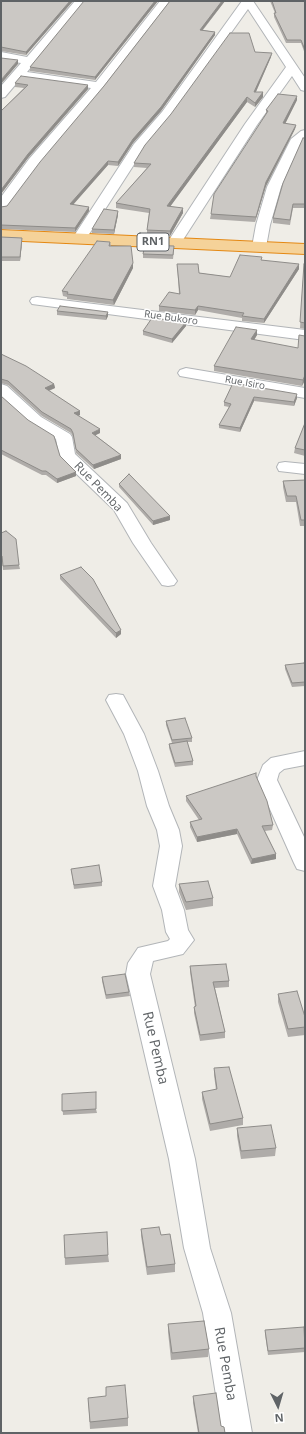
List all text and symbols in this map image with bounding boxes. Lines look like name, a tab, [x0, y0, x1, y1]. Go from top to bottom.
road number: RN1	[137, 233, 169, 251]
street label: Rue Bukoro	[143, 308, 199, 328]
street label: Rue Isiro	[224, 374, 266, 392]
street label: Rue Pemba	[71, 459, 125, 515]
street label: Rue Pemba	[138, 1010, 172, 1086]
street label: Rue Pemba	[210, 1326, 240, 1402]
north arrow	[258, 1386, 298, 1426]
text: N	[274, 1411, 284, 1426]

